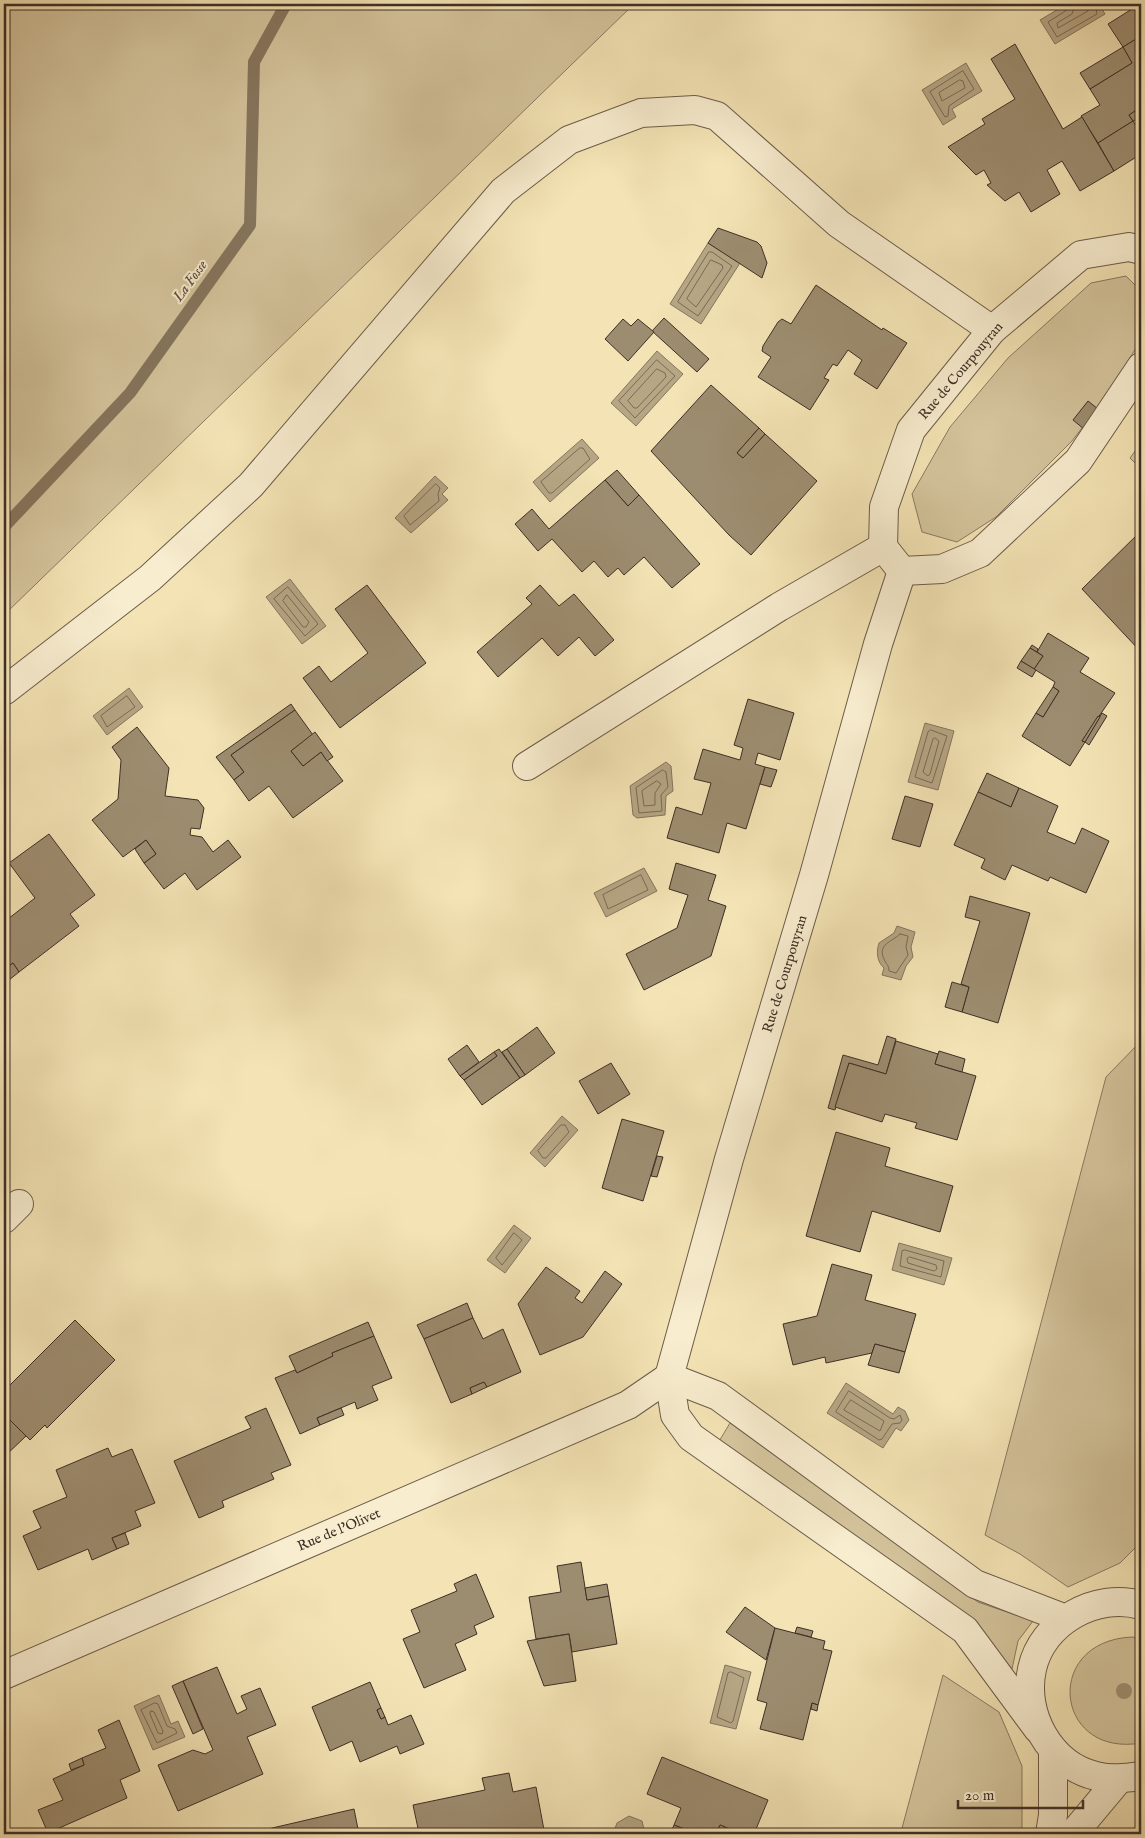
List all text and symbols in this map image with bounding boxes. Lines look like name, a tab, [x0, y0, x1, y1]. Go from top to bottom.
water label: La Fosse	[168, 256, 211, 306]
street label: Rue de Courpouyran	[915, 318, 1007, 424]
street label: Rue de Courpouyran	[759, 912, 812, 1035]
street label: Rue de l'Olivet	[295, 1504, 383, 1556]
scale bar	[958, 1778, 1082, 1810]
text: 20 m	[965, 1786, 995, 1805]

